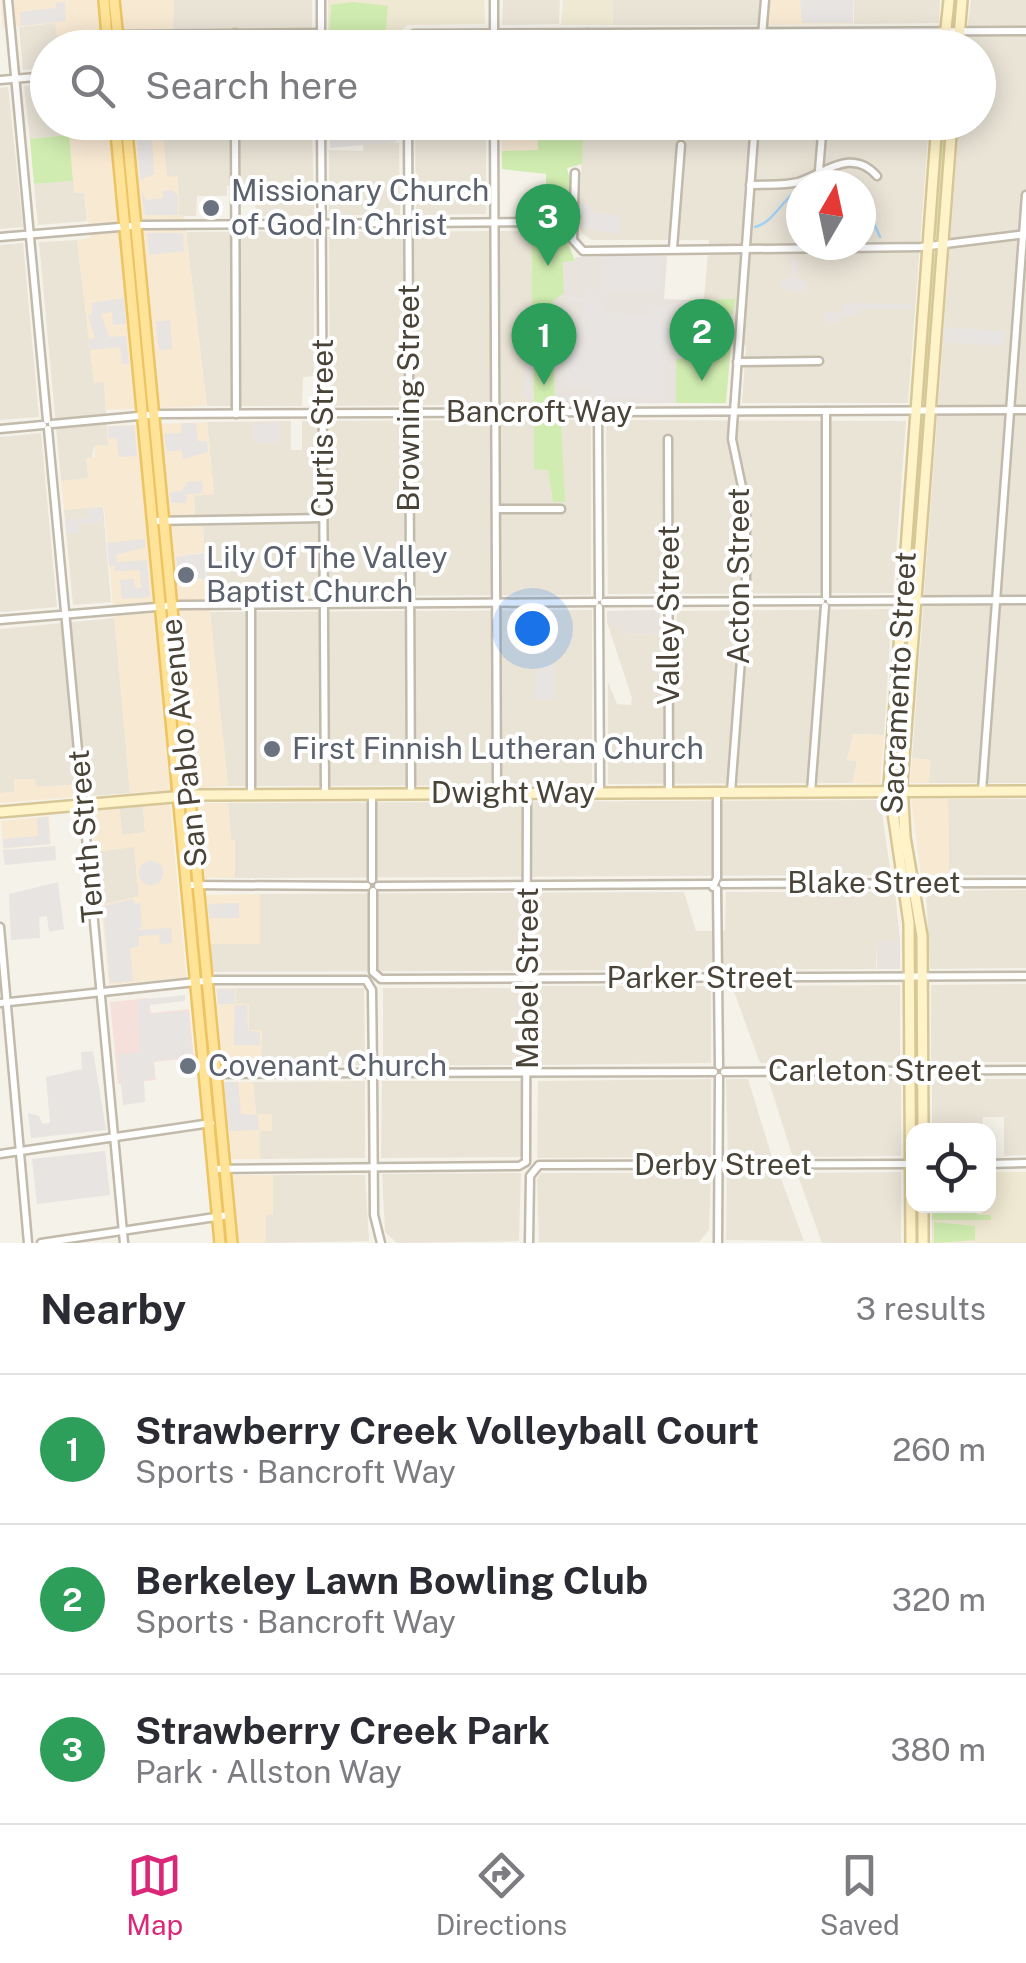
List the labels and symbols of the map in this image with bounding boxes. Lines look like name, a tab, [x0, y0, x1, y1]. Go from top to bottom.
north arrow	[786, 170, 876, 260]
place label: Missionary Church of God In Christ	[231, 172, 489, 242]
pin: 3	[516, 184, 580, 266]
marker: Missionary Church of God In Christ	[200, 197, 222, 219]
street label: Browning Street	[390, 284, 426, 512]
pin: 2	[670, 298, 734, 381]
pin: 1	[512, 302, 576, 385]
street label: Curtis Street	[304, 339, 340, 517]
street label: Bancroft Way	[446, 393, 632, 429]
street label: Acton Street	[720, 488, 756, 664]
street label: Valley Street	[650, 525, 686, 705]
place label: Lily Of The Valley Baptist Church	[206, 539, 448, 609]
street label: Sacramento Street	[873, 551, 923, 815]
marker: Lily Of The Valley Baptist Church	[175, 564, 197, 586]
your location	[507, 603, 558, 654]
street label: San Pablo Avenue	[152, 617, 214, 869]
place label: First Finnish Lutheran Church	[292, 730, 704, 766]
marker: First Finnish Lutheran Church	[261, 738, 283, 760]
street label: Tenth Street	[60, 748, 110, 924]
street label: Dwight Way	[431, 774, 595, 810]
street label: Blake Street	[787, 864, 961, 900]
street label: Mabel Street	[509, 887, 545, 1069]
street label: Parker Street	[607, 959, 793, 995]
place label: Covenant Church	[208, 1047, 447, 1083]
street label: Carleton Street	[768, 1052, 982, 1088]
marker: Covenant Church	[177, 1055, 199, 1077]
street label: Derby Street	[634, 1146, 812, 1182]

